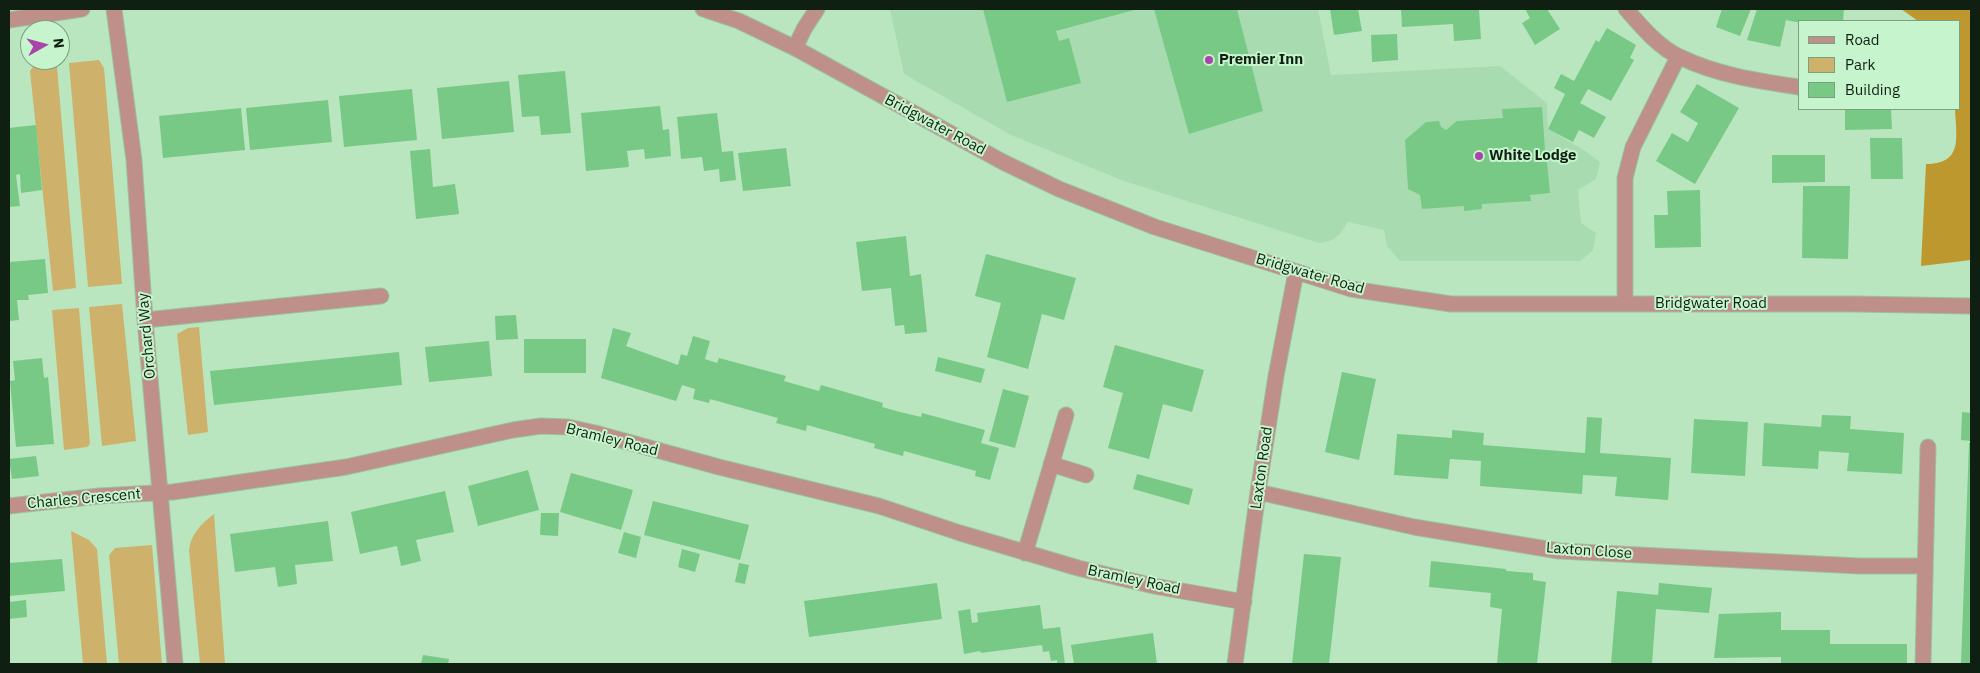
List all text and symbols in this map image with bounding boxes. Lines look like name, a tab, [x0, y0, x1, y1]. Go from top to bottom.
north arrow	[20, 20, 70, 70]
legend	[1798, 20, 1960, 110]
text: Road	[1845, 30, 1880, 49]
text: N	[49, 37, 68, 49]
place label: Premier Inn	[1219, 51, 1303, 69]
marker: Premier Inn	[1203, 54, 1215, 66]
text: Park	[1845, 55, 1875, 74]
text: Building	[1845, 80, 1900, 99]
street label: Bridgwater Road	[881, 91, 989, 159]
place label: White Lodge	[1489, 147, 1576, 165]
marker: White Lodge	[1473, 150, 1485, 162]
street label: Bridgwater Road	[1254, 250, 1366, 298]
street label: Orchard Way	[134, 292, 160, 380]
street label: Bridgwater Road	[1655, 295, 1767, 313]
street label: Bramley Road	[564, 420, 660, 460]
street label: Laxton Road	[1247, 426, 1277, 510]
street label: Charles Crescent	[26, 485, 142, 513]
street label: Laxton Close	[1545, 539, 1633, 563]
street label: Bramley Road	[1086, 561, 1182, 599]

